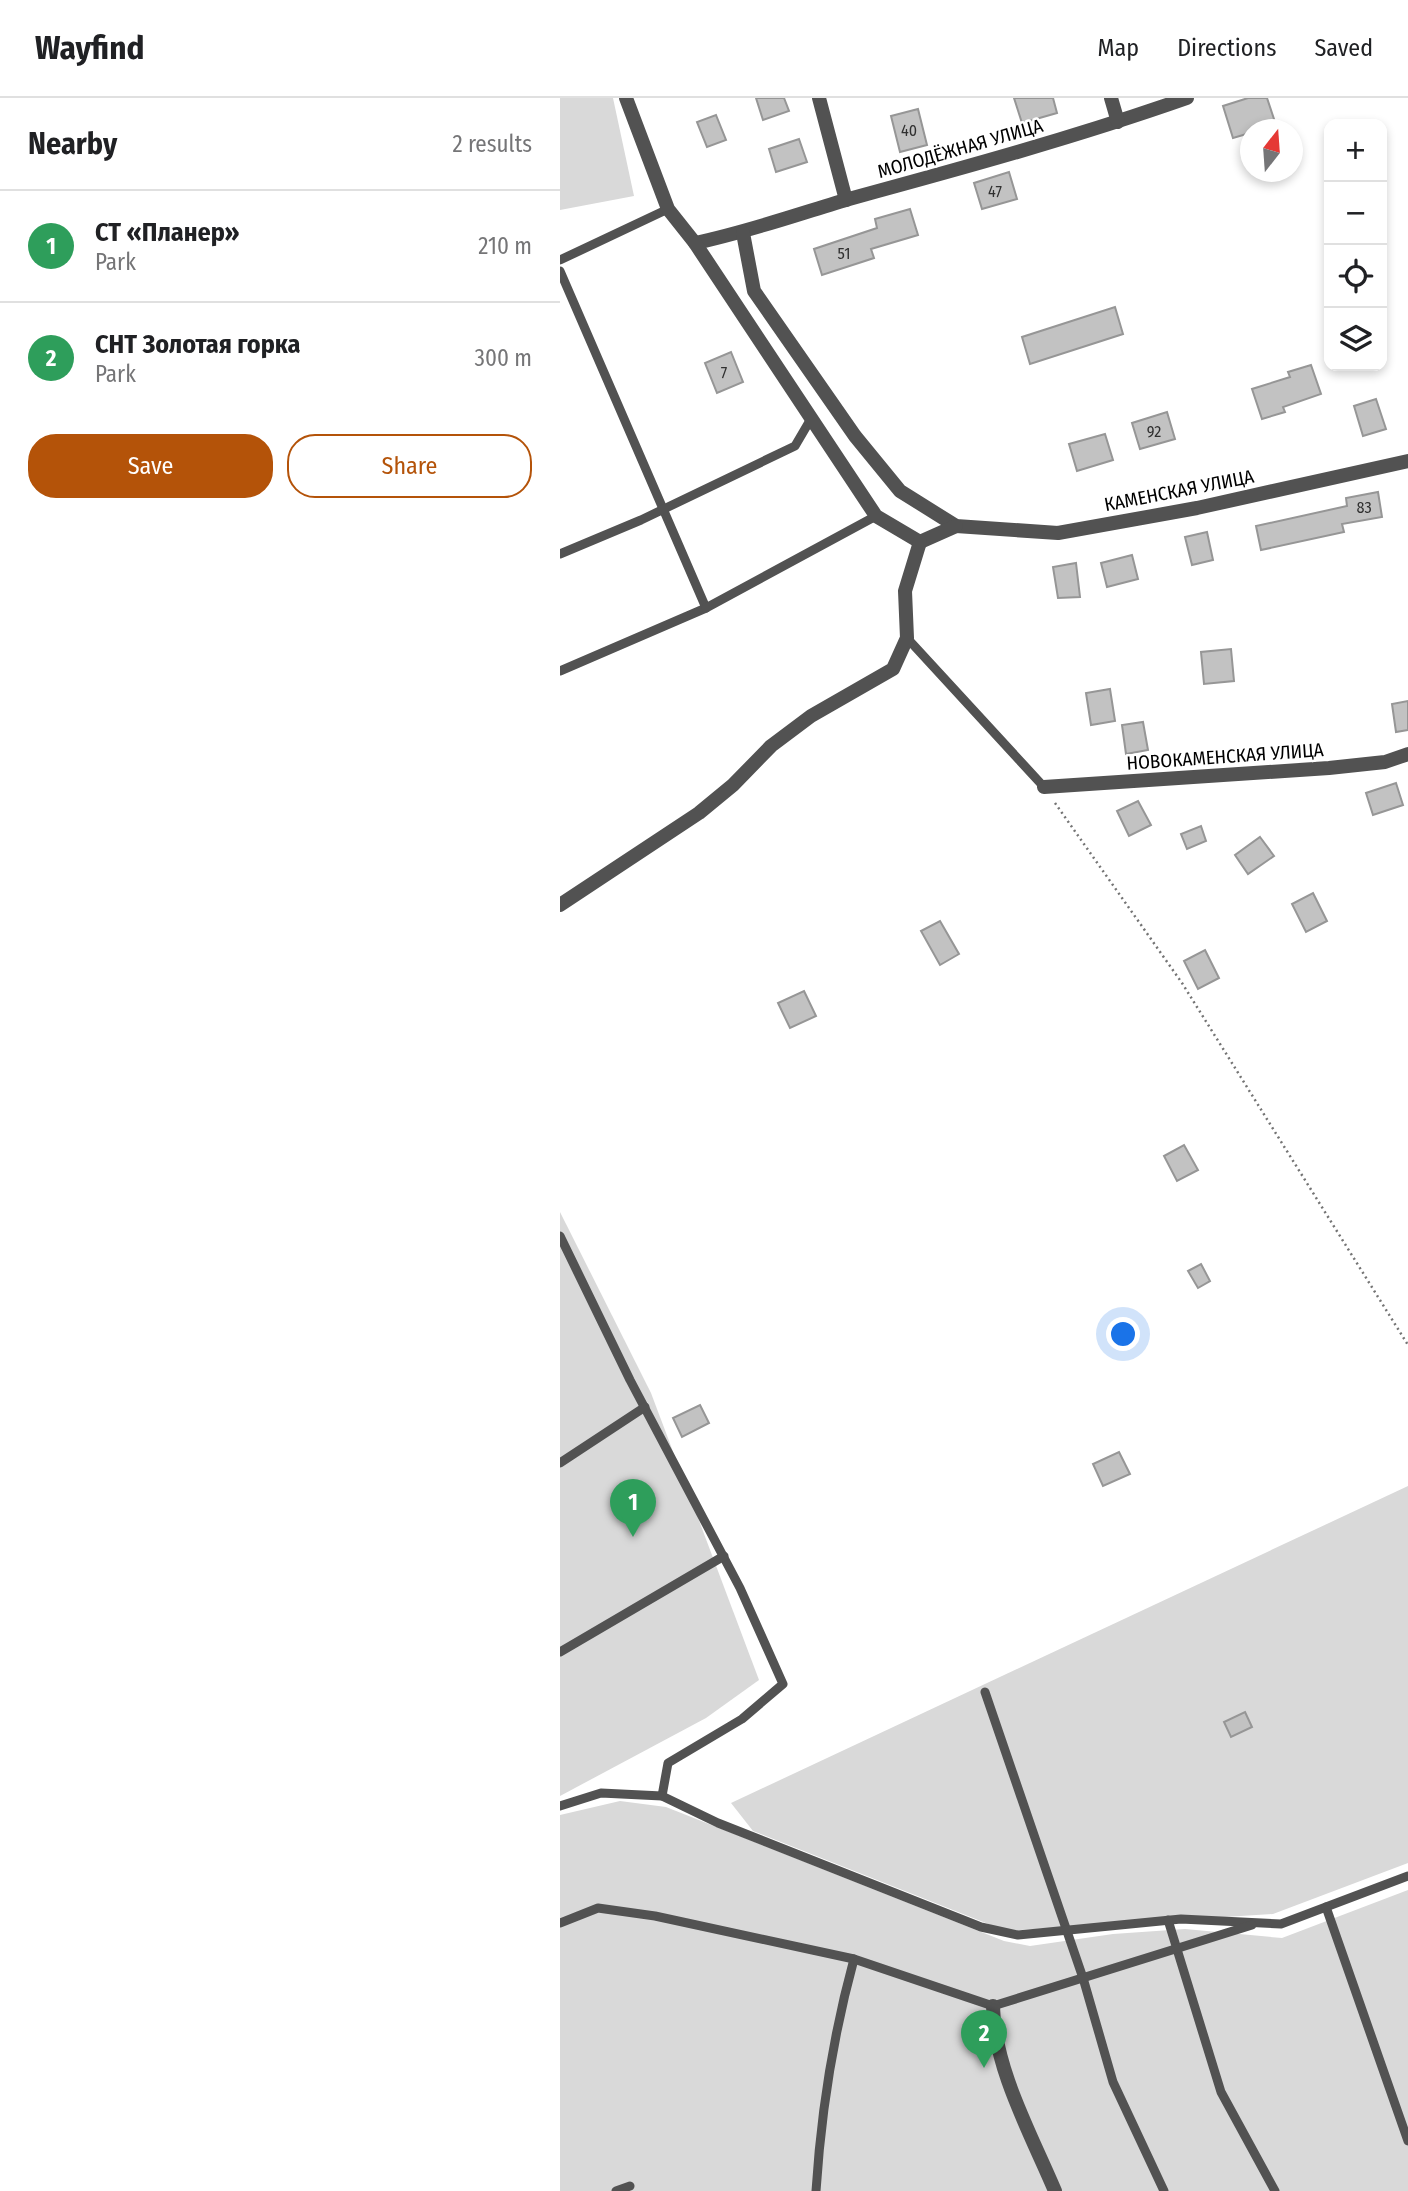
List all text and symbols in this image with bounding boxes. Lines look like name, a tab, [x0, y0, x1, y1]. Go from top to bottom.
text: Wayfind	[35, 28, 144, 68]
text: Map	[1098, 34, 1139, 62]
text: Directions	[1177, 34, 1276, 62]
text: Saved	[1314, 34, 1373, 62]
street label: МОЛОДЁЖНАЯ УЛИЦА	[875, 114, 1045, 183]
north arrow	[1240, 119, 1303, 182]
map controls	[1324, 119, 1387, 371]
button: +	[1324, 119, 1387, 182]
house number: 40	[901, 121, 917, 140]
text: Nearby	[28, 126, 117, 162]
text: 2 results	[452, 130, 532, 158]
house number: 47	[988, 182, 1002, 201]
button: −	[1324, 182, 1387, 245]
text: СТ «Планер»	[95, 217, 240, 248]
text: 1	[46, 232, 56, 260]
text: 210 m	[478, 232, 532, 260]
house number: 51	[838, 244, 850, 263]
button: locate	[1324, 245, 1387, 308]
text: Park	[95, 248, 136, 276]
button: layers	[1324, 308, 1387, 371]
text: СНТ Золотая горка	[95, 329, 300, 360]
text: 2	[46, 344, 56, 372]
text: 300 m	[475, 344, 532, 372]
text: Park	[95, 360, 136, 388]
house number: 7	[721, 363, 728, 382]
house number: 92	[1147, 422, 1161, 441]
button: Save	[28, 434, 273, 498]
button: Share	[287, 434, 532, 498]
street label: КАМЕНСКАЯ УЛИЦА	[1102, 465, 1256, 516]
house number: 83	[1356, 498, 1372, 517]
street label: НОВОКАМЕНСКАЯ УЛИЦА	[1126, 738, 1324, 775]
your location	[1106, 1317, 1140, 1351]
pin: 1	[610, 1479, 656, 1537]
pin: 2	[961, 2010, 1007, 2068]

